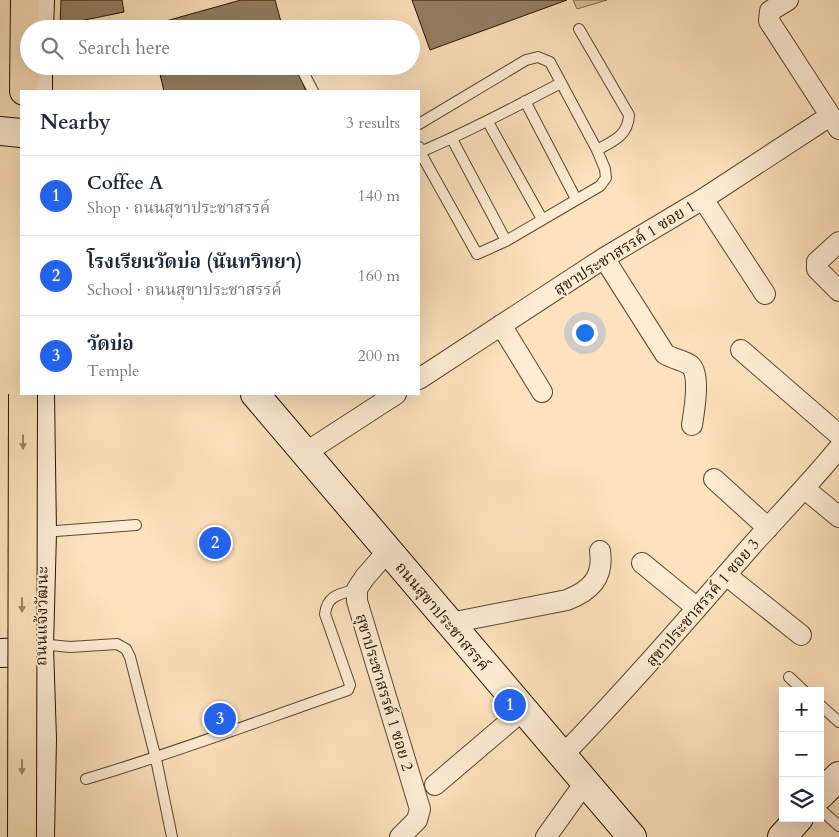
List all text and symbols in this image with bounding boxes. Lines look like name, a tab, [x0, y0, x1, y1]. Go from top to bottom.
search box	[20, 20, 420, 75]
icon: search	[38, 34, 66, 62]
text: Search here	[78, 35, 170, 61]
text: Nearby	[40, 108, 111, 137]
text: 3 results	[346, 112, 400, 134]
text: Coffee A	[87, 170, 163, 196]
text: 1	[52, 185, 60, 207]
text: 140 m	[358, 185, 400, 207]
street label: สุขาประชาสรรค์ 1 ซอย 1	[549, 195, 700, 300]
text: Shop · ถนนสุขาประชาสรรค์	[87, 197, 270, 219]
text: โรงเรียนวัดบ่อ (นันทวิทยา)	[87, 249, 302, 275]
text: 2	[52, 265, 60, 287]
text: 160 m	[358, 265, 400, 287]
text: School · ถนนสุขาประชาสรรค์	[87, 279, 282, 301]
your location	[572, 320, 598, 346]
text: วัดบ่อ	[87, 331, 134, 357]
text: 3	[52, 345, 60, 367]
text: 200 m	[358, 345, 400, 367]
text: Temple	[87, 360, 139, 382]
one-way arrow	[19, 435, 27, 451]
pin: 2	[199, 524, 231, 562]
street label: สุขาประชาสรรค์ 1 ซอย 3	[641, 534, 765, 672]
street label: ถนนสุขาประชาสรรค์	[390, 557, 495, 676]
street label: ถนนแจ้งวัฒนะ	[30, 566, 54, 666]
one-way arrow	[18, 597, 26, 613]
street label: สุขาประชาสรรค์ 1 ซอย 2	[350, 611, 418, 774]
pin: 1	[494, 686, 526, 724]
map controls	[779, 687, 824, 822]
button: +	[779, 687, 824, 732]
pin: 3	[204, 700, 236, 738]
button: −	[779, 732, 824, 777]
one-way arrow	[18, 760, 26, 776]
button: layers	[779, 777, 824, 822]

